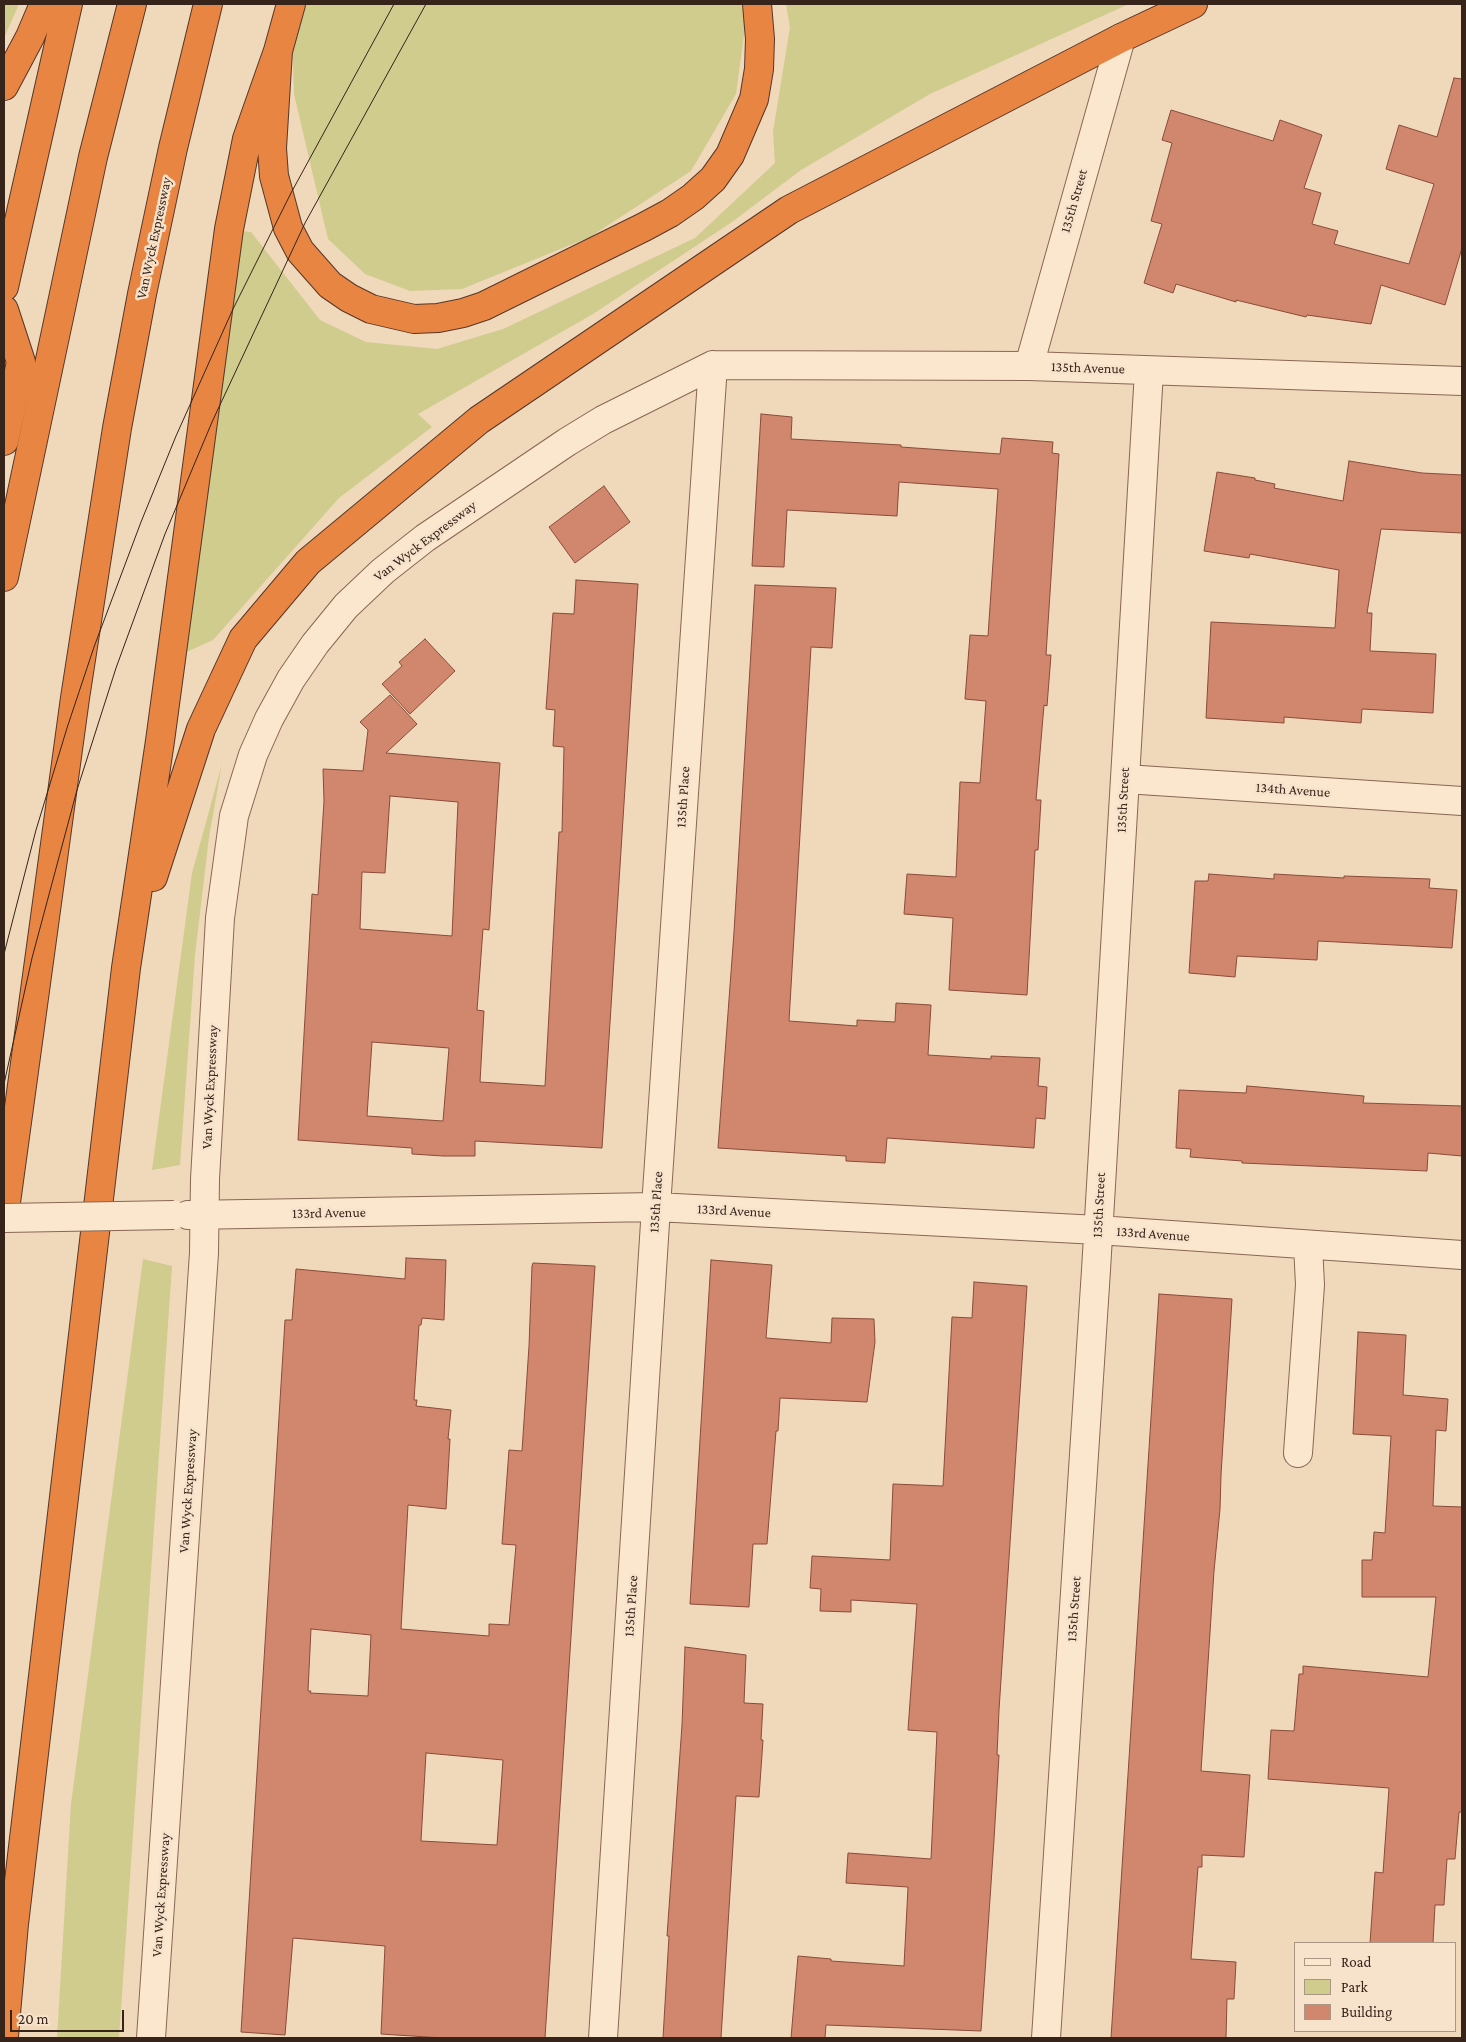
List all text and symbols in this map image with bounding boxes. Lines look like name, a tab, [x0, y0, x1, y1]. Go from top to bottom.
street label: 135th Street	[1057, 167, 1091, 235]
street label: Van Wyck Expressway	[133, 176, 175, 300]
street label: 135th Avenue	[1051, 358, 1125, 378]
street label: Van Wyck Expressway	[370, 497, 480, 585]
street label: 135th Place	[672, 766, 694, 828]
street label: 135th Street	[1113, 767, 1133, 833]
street label: 134th Avenue	[1255, 779, 1331, 801]
street label: Van Wyck Expressway	[198, 1025, 222, 1149]
street label: 135th Place	[645, 1171, 667, 1233]
street label: 135th Street	[1089, 1172, 1109, 1238]
street label: 133rd Avenue	[697, 1201, 771, 1221]
street label: 133rd Avenue	[292, 1204, 366, 1222]
street label: 133rd Avenue	[1116, 1223, 1190, 1245]
street label: Van Wyck Expressway	[175, 1429, 201, 1553]
street label: 135th Place	[620, 1575, 642, 1637]
street label: 135th Street	[1063, 1576, 1085, 1642]
street label: Van Wyck Expressway	[148, 1833, 174, 1957]
legend	[1294, 1942, 1456, 2032]
text: Road	[1341, 1954, 1371, 1970]
text: Park	[1341, 1979, 1368, 1995]
scale bar	[12, 2000, 126, 2032]
text: Building	[1341, 2004, 1392, 2020]
text: 20 m	[18, 2011, 49, 2027]

